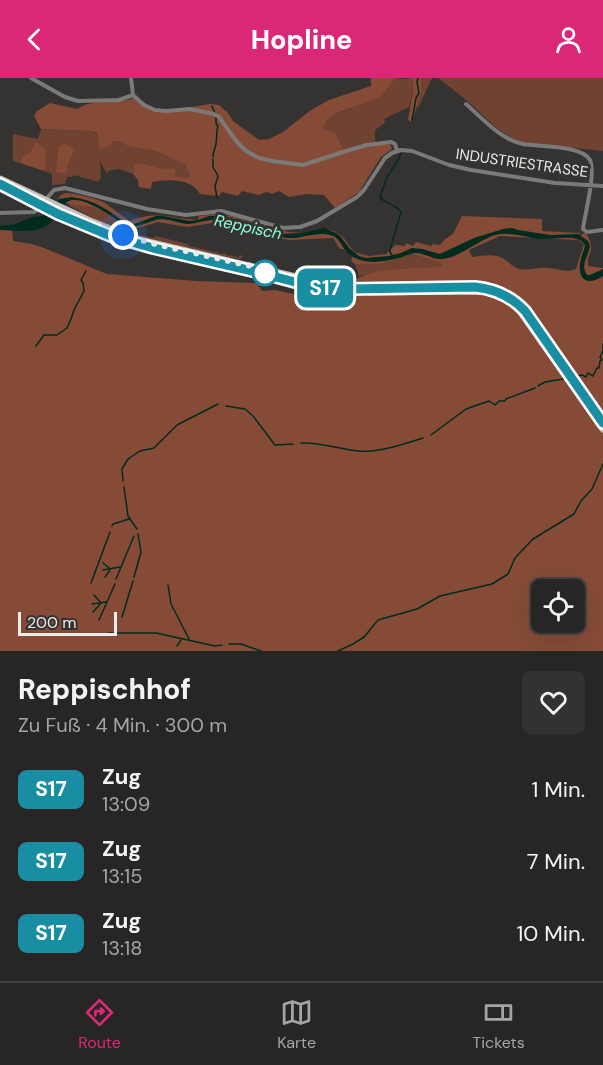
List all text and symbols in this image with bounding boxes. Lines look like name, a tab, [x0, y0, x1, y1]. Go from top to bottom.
text: Hopline	[251, 22, 352, 57]
icon: back	[18, 23, 51, 56]
icon: person	[552, 23, 585, 56]
street label: INDUSTRIESTRASSE	[455, 144, 589, 182]
water label: Reppisch	[212, 210, 284, 244]
your location	[108, 220, 138, 250]
unlabelled marker	[252, 260, 278, 286]
line badge: S17	[290, 268, 360, 308]
text: S17	[309, 274, 341, 302]
map controls	[531, 579, 585, 633]
button: locate	[531, 579, 585, 633]
scale bar	[18, 609, 117, 636]
text: 200 m	[27, 612, 76, 633]
text: Reppischhof	[18, 671, 191, 708]
button: heart	[522, 671, 585, 734]
text: Zu Fuß · 4 Min. · 300 m	[18, 712, 227, 738]
text: Zug	[102, 762, 141, 791]
text: S17	[35, 775, 67, 803]
text: 1 Min.	[532, 775, 585, 804]
text: 13:09	[102, 791, 150, 817]
text: Zug	[102, 834, 141, 863]
text: S17	[35, 847, 67, 875]
text: 7 Min.	[527, 847, 585, 876]
text: 13:15	[102, 863, 143, 889]
text: Zug	[102, 906, 141, 935]
text: S17	[35, 919, 67, 947]
text: 10 Min.	[516, 919, 585, 948]
text: 13:18	[102, 935, 143, 961]
tab: Route	[78, 996, 121, 1053]
tab: Karte	[277, 996, 316, 1053]
tab: Tickets	[472, 996, 525, 1053]

